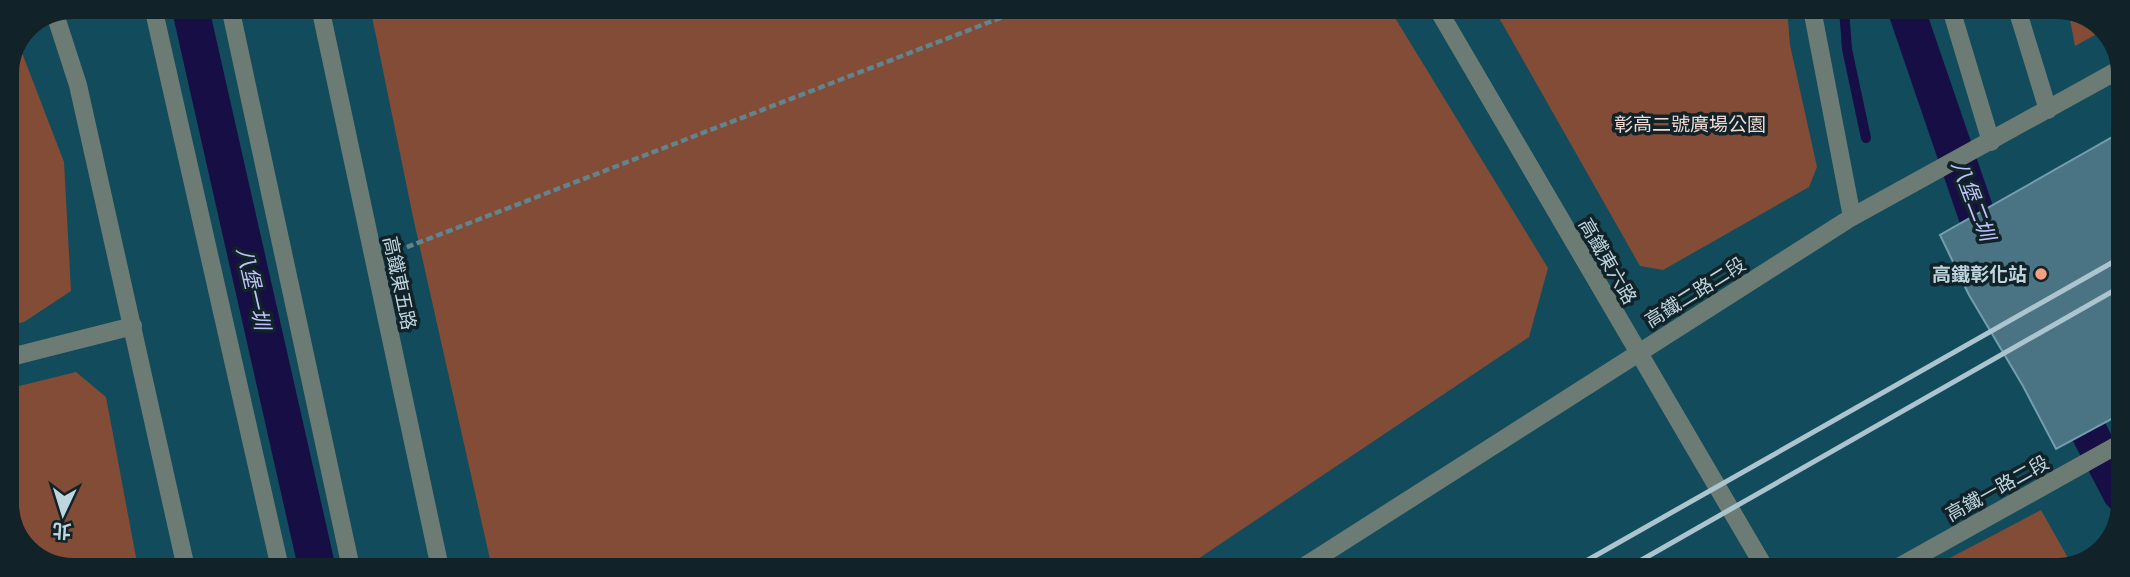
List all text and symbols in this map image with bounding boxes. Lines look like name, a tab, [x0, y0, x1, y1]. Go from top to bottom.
park label: 彰高二號廣場公園	[1614, 113, 1766, 135]
water label: 八堡二圳	[1948, 156, 2001, 246]
street label: 高鐵東六路	[1575, 214, 1641, 308]
street label: 高鐵東五路	[379, 234, 421, 332]
water label: 八堡一圳	[233, 244, 276, 335]
street label: 高鐵二路二段	[1641, 252, 1749, 332]
place label: 高鐵彰化站	[1932, 263, 2027, 285]
marker: 高鐵彰化站	[2033, 266, 2049, 282]
street label: 高鐵一路二段	[1942, 451, 2052, 525]
north arrow	[28, 479, 98, 549]
text: 北	[52, 519, 72, 543]

